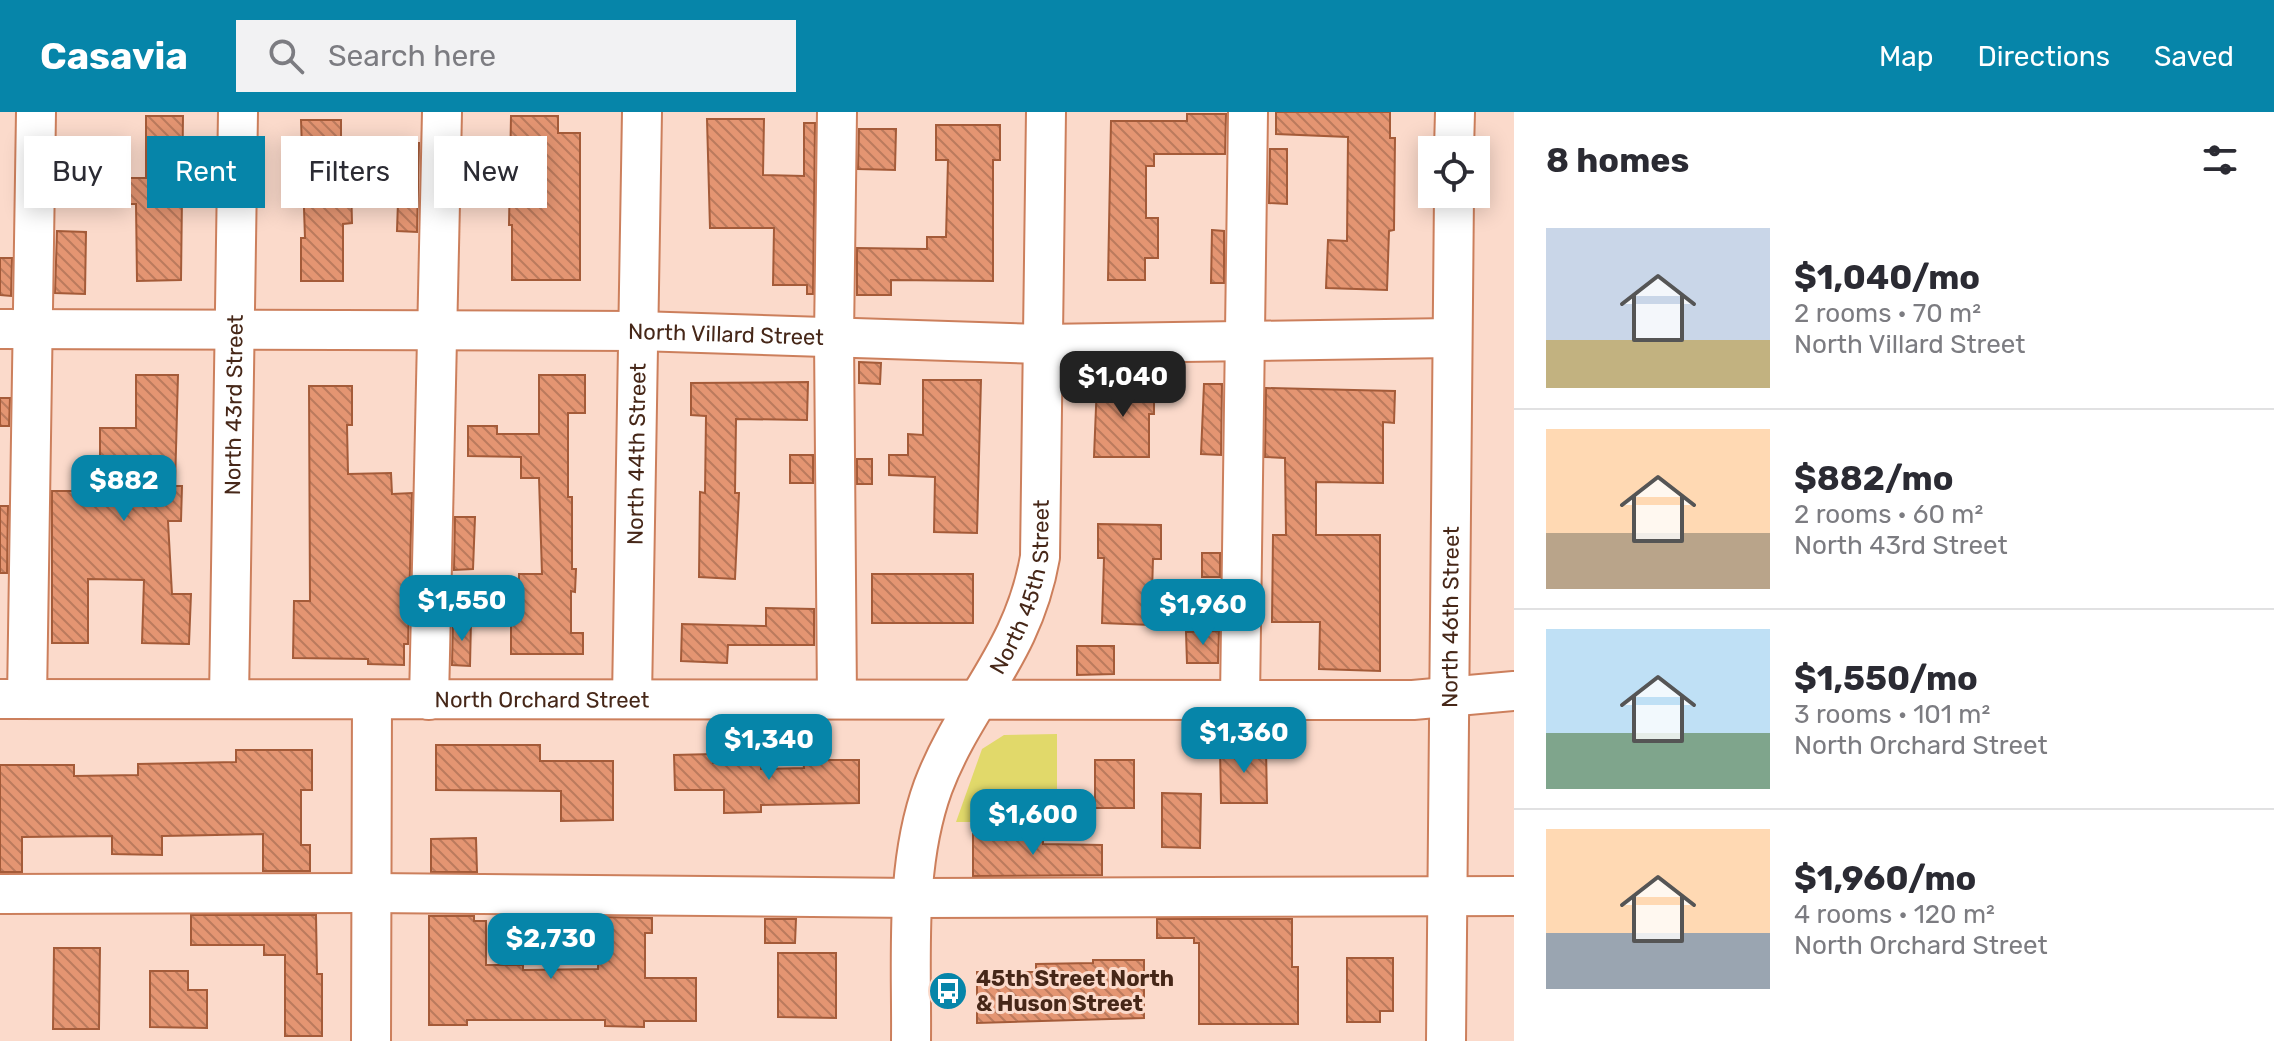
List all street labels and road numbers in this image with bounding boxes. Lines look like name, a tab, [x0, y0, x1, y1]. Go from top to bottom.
street label: North 43rd Street	[219, 314, 248, 496]
street label: North Villard Street	[628, 317, 825, 350]
street label: North 44th Street	[621, 362, 651, 545]
street label: North 45th Street	[983, 499, 1054, 679]
street label: North 46th Street	[1436, 526, 1464, 708]
street label: North Orchard Street	[435, 686, 650, 713]

